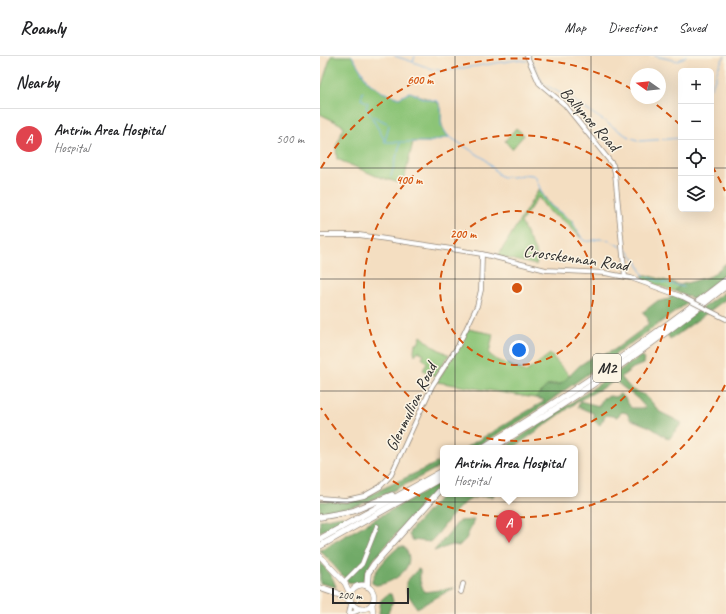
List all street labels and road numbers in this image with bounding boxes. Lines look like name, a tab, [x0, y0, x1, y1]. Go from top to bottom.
street label: Ballynoe Road	[556, 82, 626, 157]
street label: Crosskennan Road	[522, 240, 633, 276]
road number: M2	[593, 354, 621, 382]
street label: Glenmullion Road	[381, 357, 442, 455]

